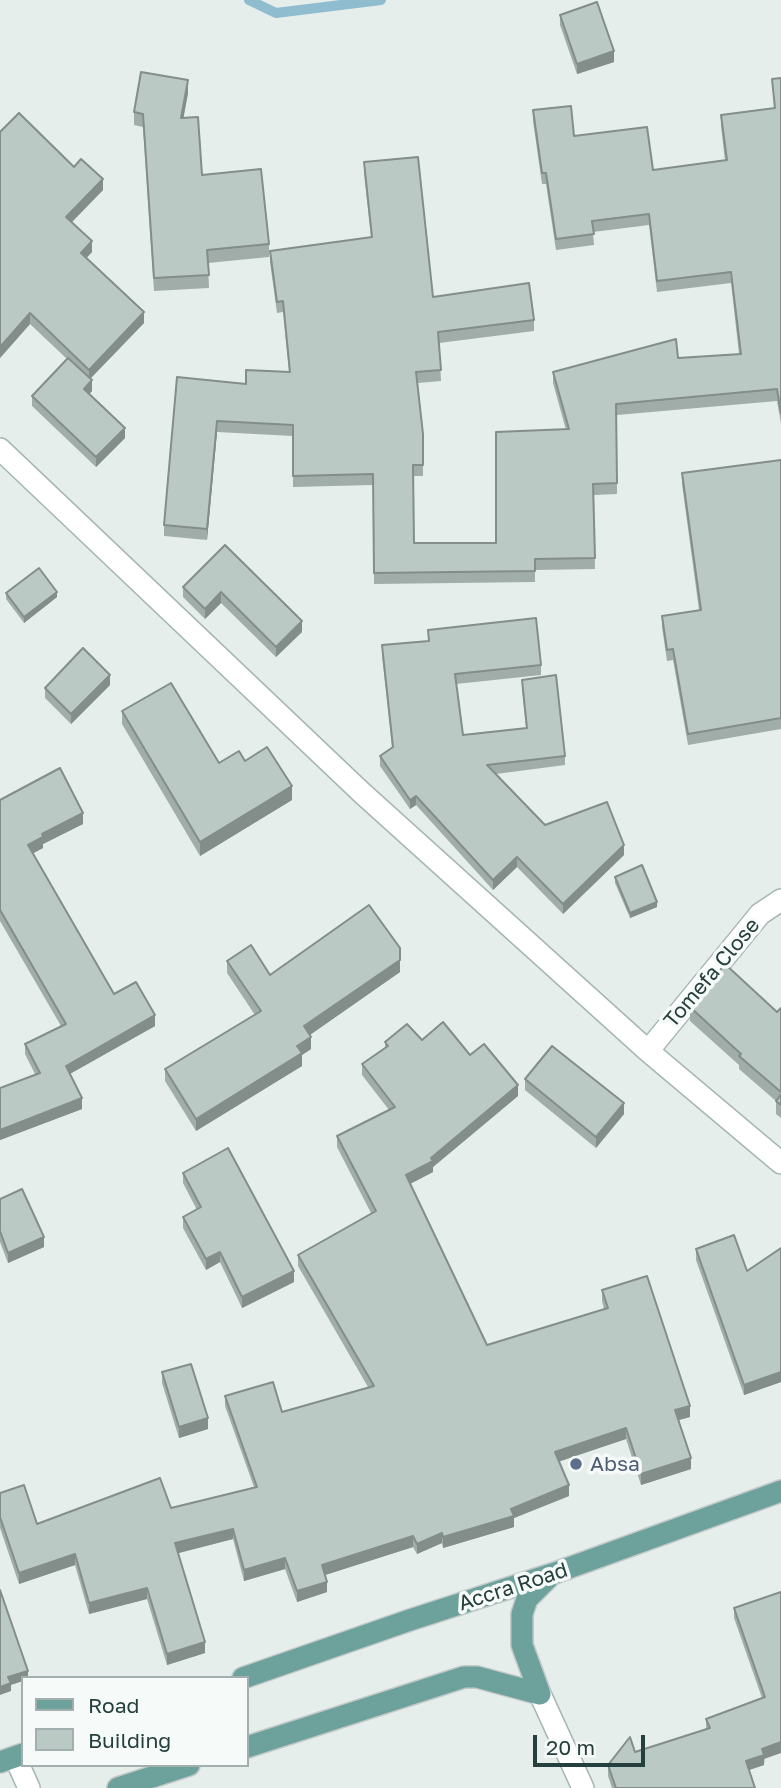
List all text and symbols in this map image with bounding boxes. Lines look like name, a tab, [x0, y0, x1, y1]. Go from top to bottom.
street label: Tomefa Close	[659, 913, 765, 1033]
place label: Absa	[590, 1451, 640, 1477]
marker: Absa	[568, 1456, 584, 1472]
street label: Accra Road	[455, 1558, 571, 1616]
legend	[21, 1676, 248, 1767]
text: Road	[88, 1692, 139, 1718]
scale bar	[536, 1722, 648, 1766]
text: Building	[88, 1727, 171, 1753]
text: 20 m	[546, 1734, 595, 1760]

